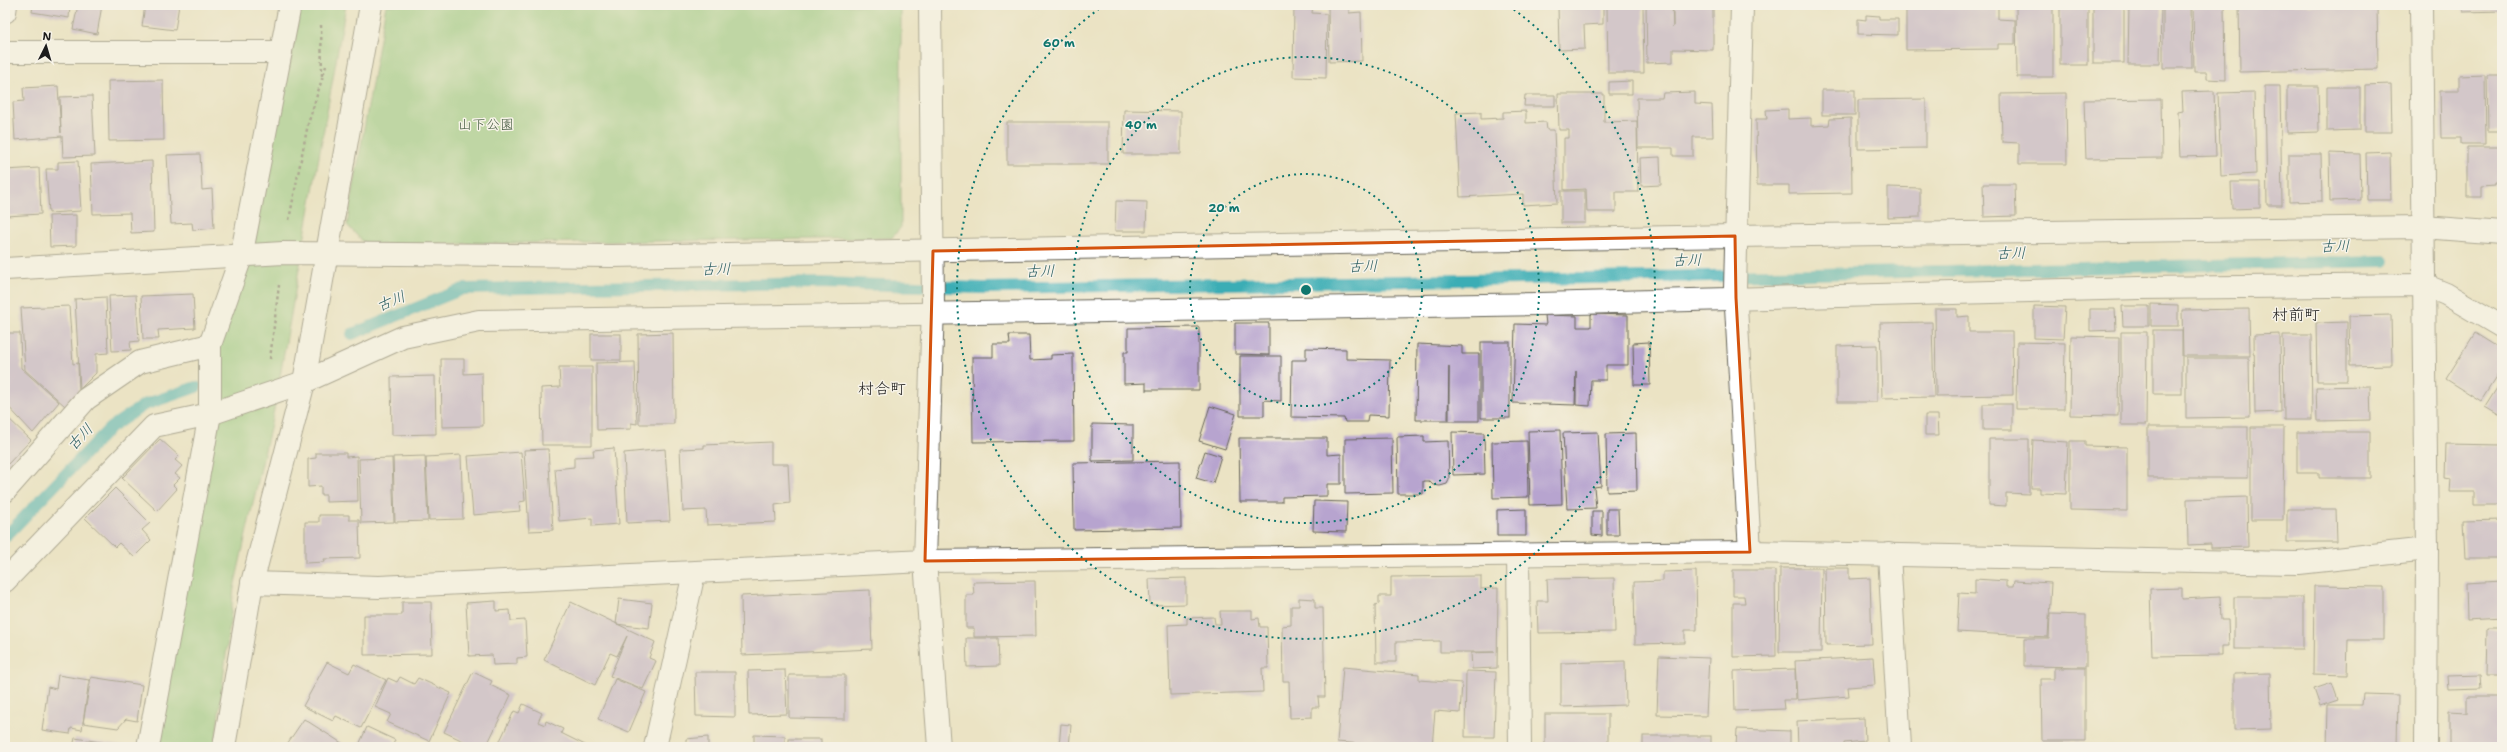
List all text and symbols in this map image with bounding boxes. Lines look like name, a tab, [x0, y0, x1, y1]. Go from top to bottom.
north arrow	[26, 26, 66, 66]
text: N	[42, 29, 52, 44]
text: 60 m	[1043, 35, 1075, 51]
park label: 山下公園	[458, 115, 514, 133]
text: 40 m	[1125, 117, 1157, 133]
text: 20 m	[1208, 200, 1240, 216]
water label: 古川	[2320, 236, 2350, 256]
water label: 古川	[1996, 243, 2026, 263]
water label: 古川	[1672, 250, 1702, 270]
water label: 古川	[1348, 256, 1378, 276]
water label: 古川	[701, 259, 731, 279]
water label: 古川	[1025, 261, 1055, 281]
centre of rings	[1299, 283, 1313, 297]
water label: 古川	[373, 286, 409, 316]
district label: 村前町	[2272, 304, 2320, 325]
district label: 村合町	[858, 378, 906, 399]
water label: 古川	[62, 419, 98, 455]

